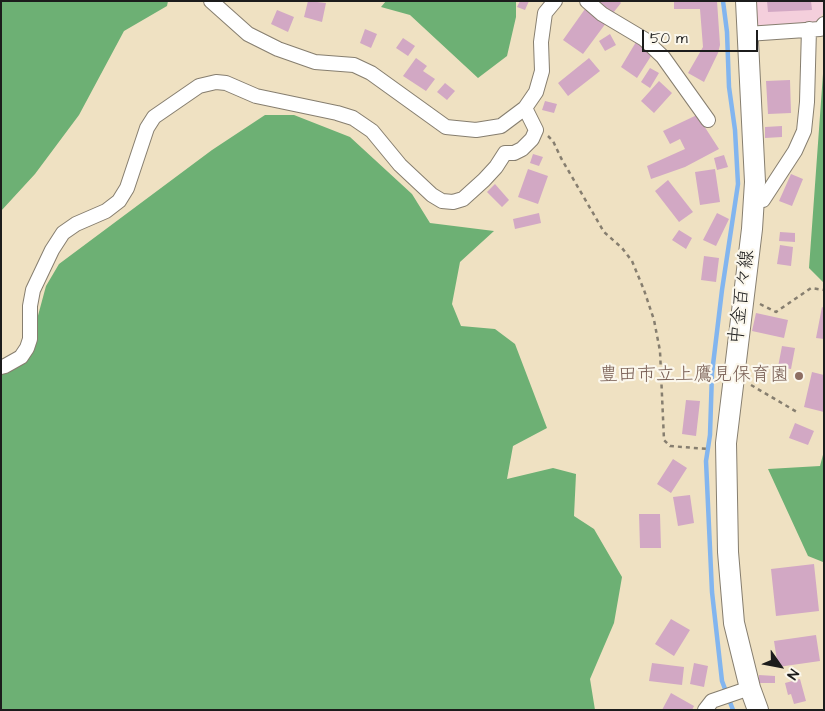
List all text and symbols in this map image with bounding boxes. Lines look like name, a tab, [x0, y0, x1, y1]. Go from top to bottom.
scale bar	[645, 20, 761, 52]
text: 50 m	[650, 28, 688, 49]
street label: 中金百々線	[726, 248, 760, 346]
place label: 豊田市立上鷹見保育園	[599, 365, 789, 387]
marker: 豊田市立上鷹見保育園	[793, 370, 805, 382]
north arrow	[755, 641, 805, 691]
text: N	[782, 665, 803, 683]

